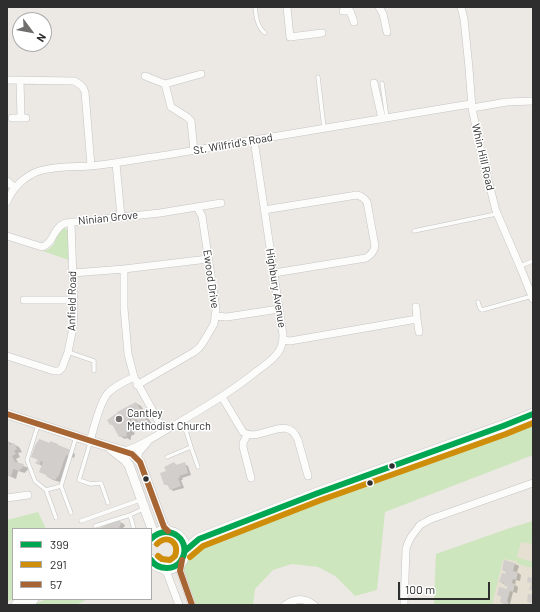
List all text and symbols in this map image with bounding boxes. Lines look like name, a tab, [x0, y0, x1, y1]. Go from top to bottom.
north arrow	[12, 12, 52, 52]
text: N	[34, 32, 49, 45]
street label: Whin Hill Road	[469, 122, 497, 192]
street label: St. Wilfrid's Road	[192, 131, 274, 157]
street label: Ninian Grove	[77, 208, 139, 228]
street label: Highbury Avenue	[263, 247, 289, 329]
street label: Ewood Drive	[200, 249, 222, 309]
street label: Anfield Road	[65, 271, 79, 331]
place label: Cantley Methodist Church	[127, 406, 211, 432]
marker: Cantley Methodist Church	[114, 414, 124, 424]
unlabelled marker	[387, 461, 397, 471]
unlabelled marker	[141, 474, 151, 484]
unlabelled marker	[365, 478, 375, 488]
legend	[12, 528, 152, 600]
text: 399	[50, 537, 69, 551]
text: 291	[50, 557, 67, 571]
scale bar	[400, 574, 492, 600]
text: 57	[50, 577, 62, 591]
text: 100 m	[405, 582, 435, 596]

